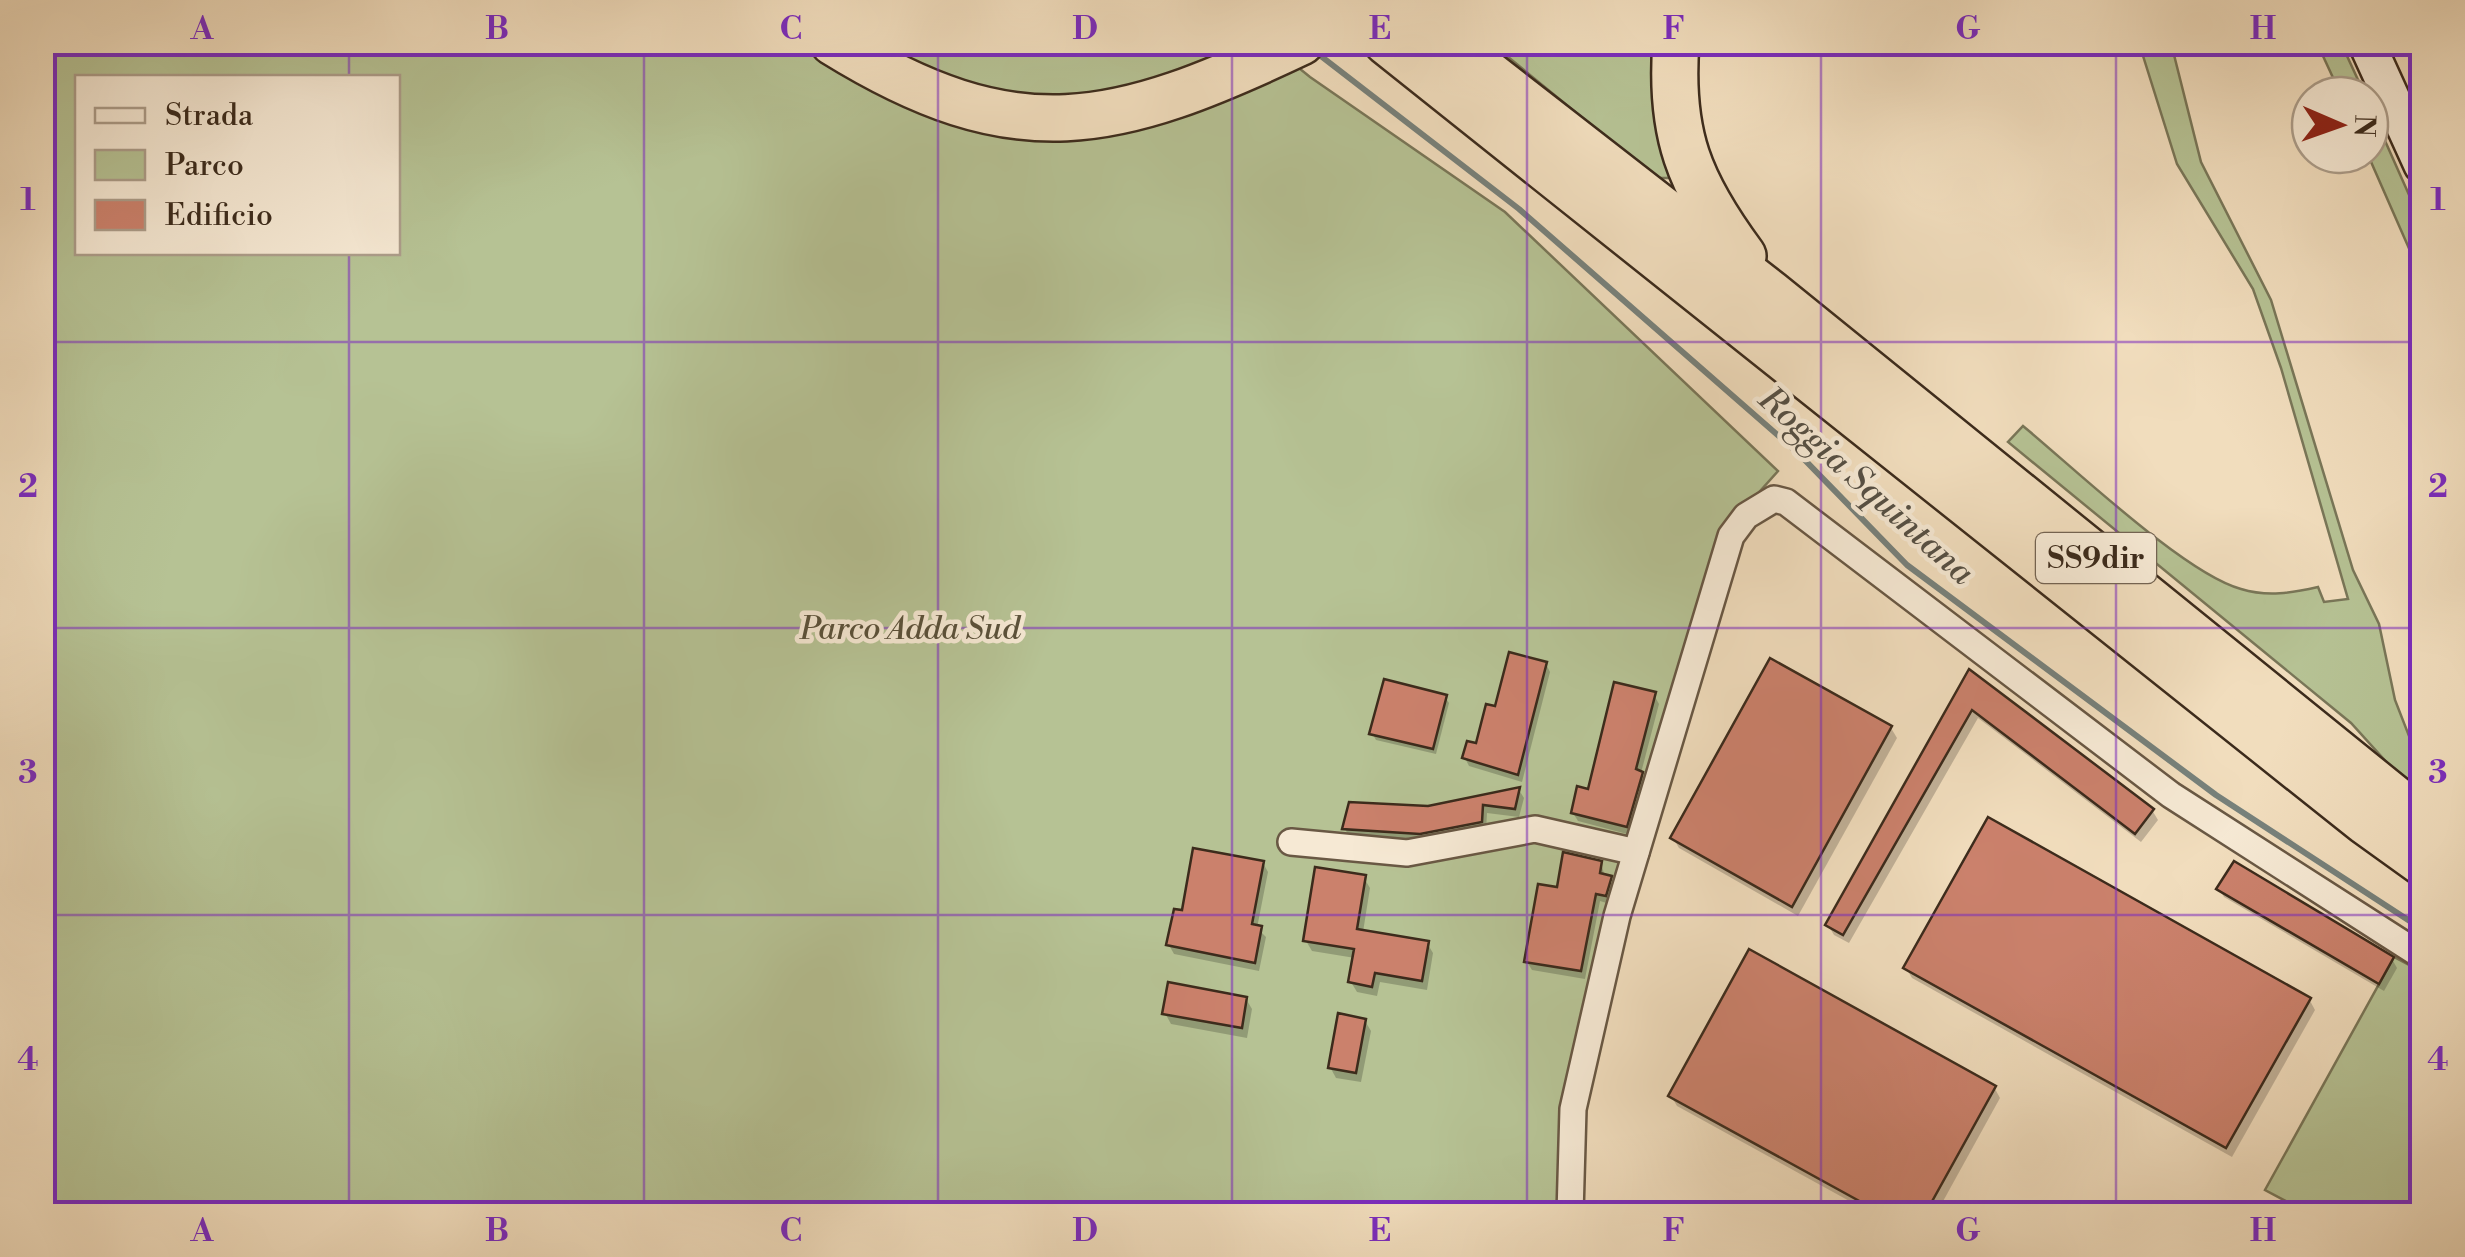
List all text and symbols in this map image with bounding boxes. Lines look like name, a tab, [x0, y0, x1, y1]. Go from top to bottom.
text: A	[190, 9, 215, 49]
text: B	[485, 9, 509, 49]
text: C	[780, 9, 802, 49]
text: D	[1072, 9, 1098, 49]
text: E	[1369, 9, 1391, 49]
text: F	[1663, 9, 1685, 49]
text: G	[1955, 9, 1981, 49]
text: H	[2250, 9, 2276, 49]
legend	[75, 75, 400, 255]
north arrow	[2290, 75, 2390, 175]
text: Strada	[165, 97, 254, 135]
text: N	[2346, 114, 2381, 138]
text: Parco	[165, 147, 244, 185]
text: 1	[20, 180, 36, 220]
text: 1	[2430, 180, 2446, 220]
text: Edificio	[165, 197, 273, 235]
water label: Roggia Squintana	[1748, 377, 1983, 595]
text: 2	[18, 467, 38, 507]
text: 2	[2428, 467, 2448, 507]
road number: SS9dir	[2036, 533, 2156, 583]
park label: Parco Adda Sud	[799, 609, 1022, 649]
text: 3	[18, 753, 38, 793]
text: 3	[2428, 753, 2448, 793]
text: 4	[17, 1040, 39, 1080]
text: 4	[2427, 1040, 2449, 1080]
text: A	[190, 1211, 215, 1251]
text: B	[485, 1211, 509, 1251]
text: C	[780, 1211, 802, 1251]
text: D	[1072, 1211, 1098, 1251]
text: E	[1369, 1211, 1391, 1251]
text: F	[1663, 1211, 1685, 1251]
text: G	[1955, 1211, 1981, 1251]
text: H	[2250, 1211, 2276, 1251]

